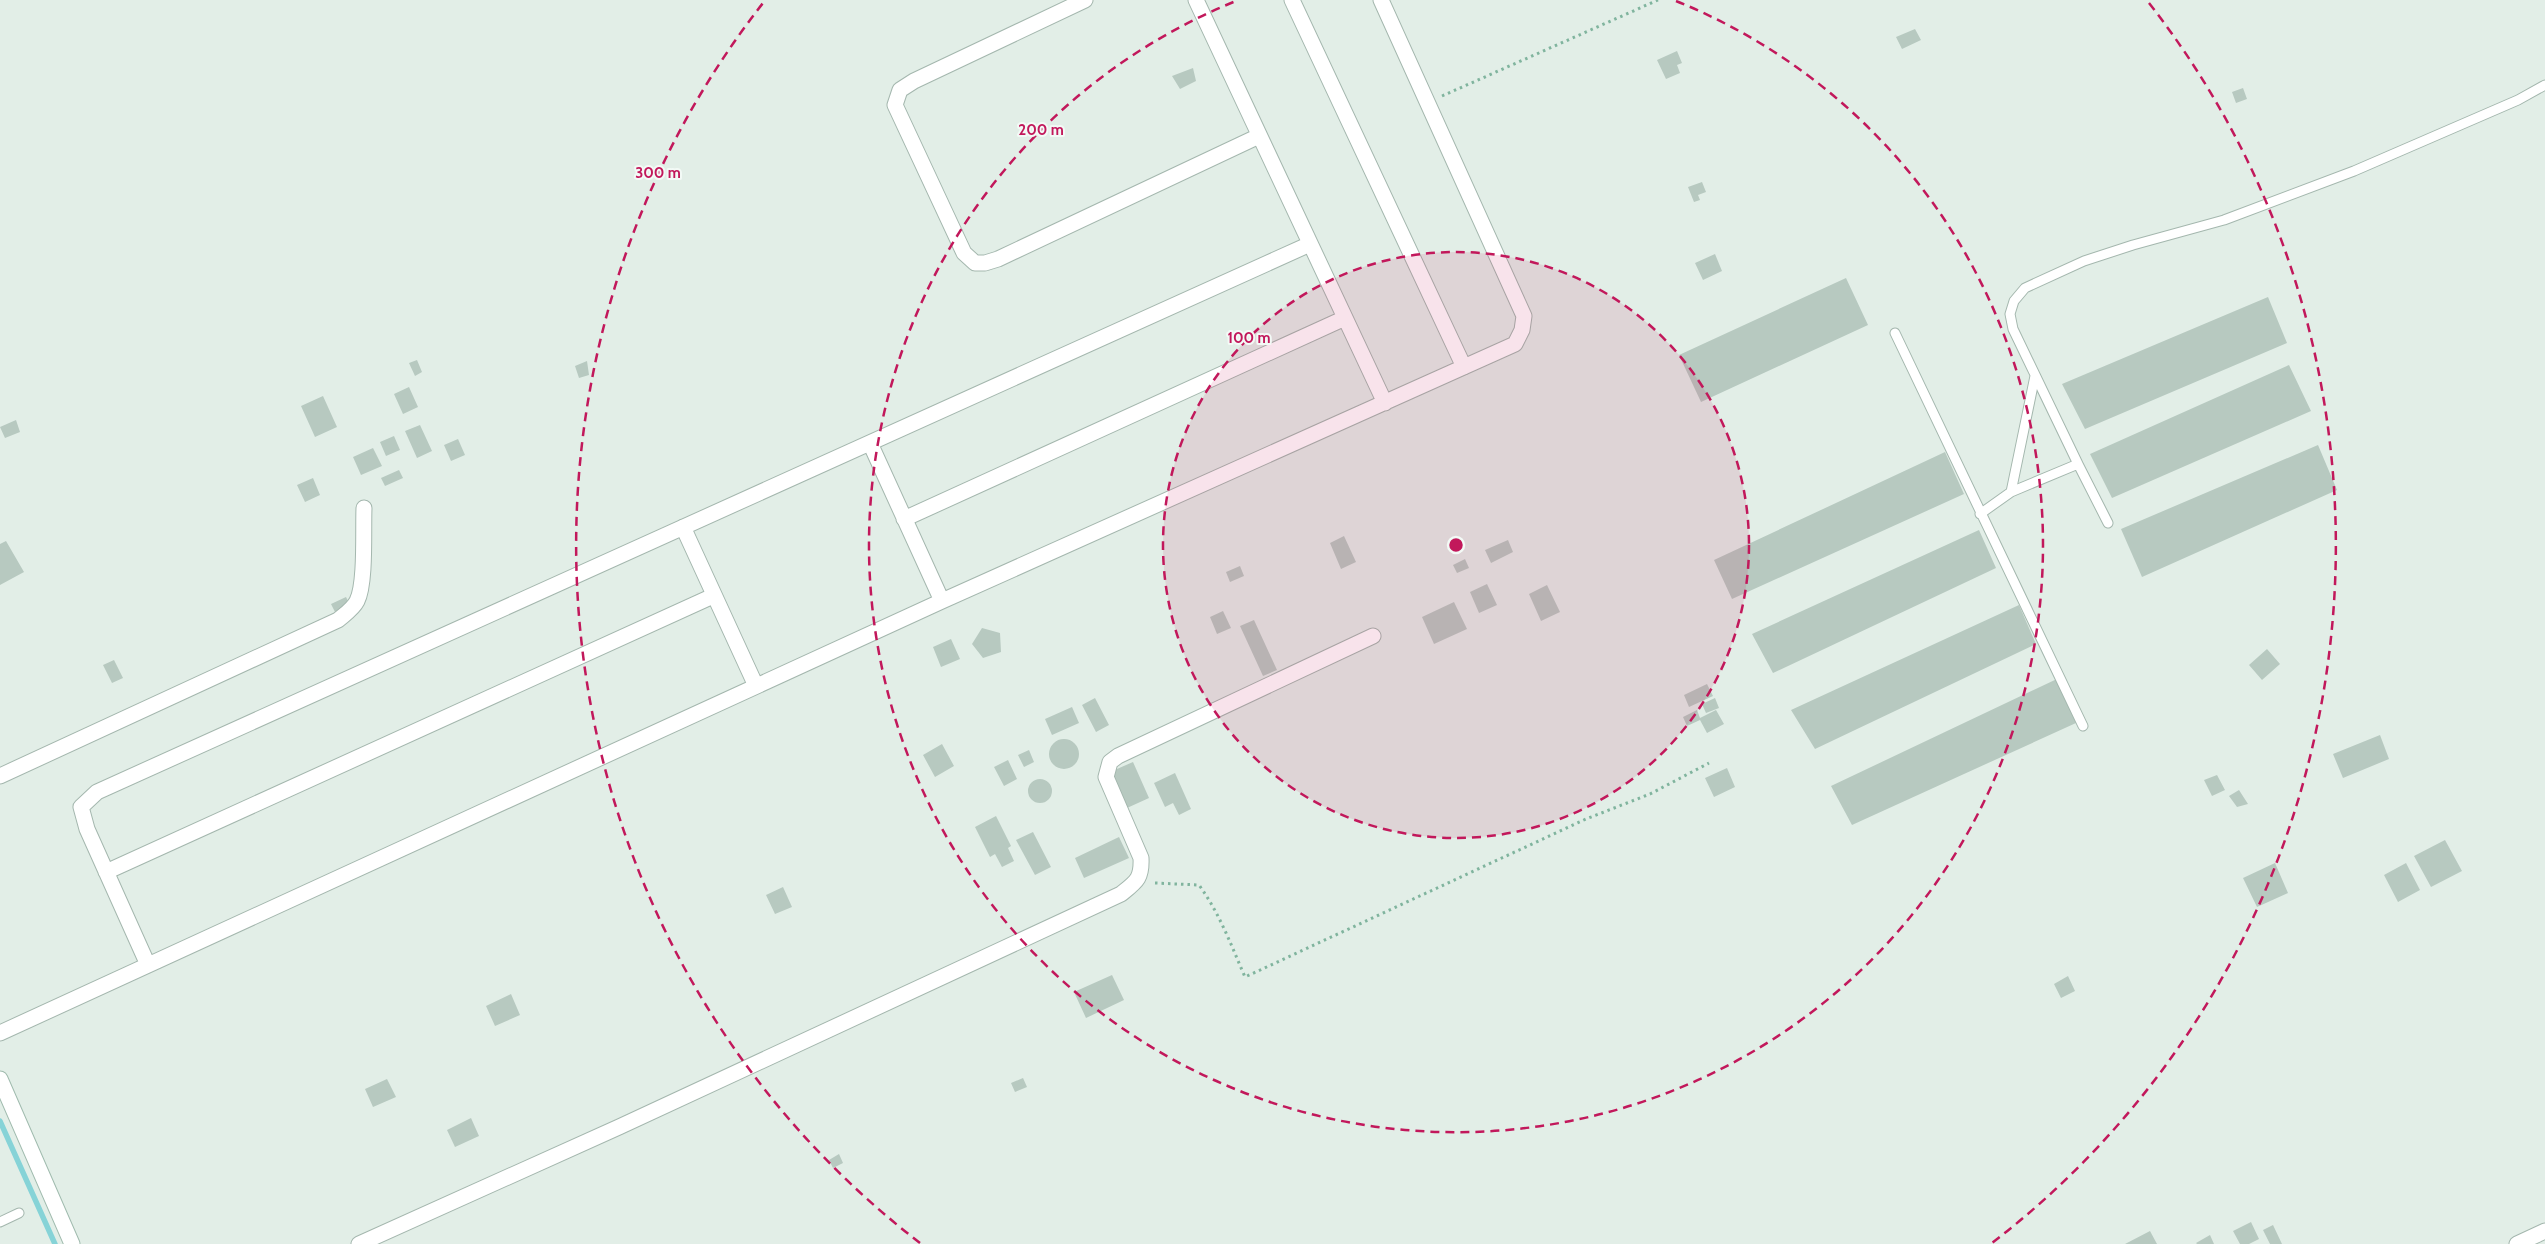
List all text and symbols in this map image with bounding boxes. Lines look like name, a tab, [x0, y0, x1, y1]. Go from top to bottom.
text: 200 m	[1018, 121, 1064, 139]
text: 300 m	[635, 164, 681, 182]
text: 100 m	[1227, 329, 1271, 347]
centre of rings	[1447, 536, 1465, 554]

